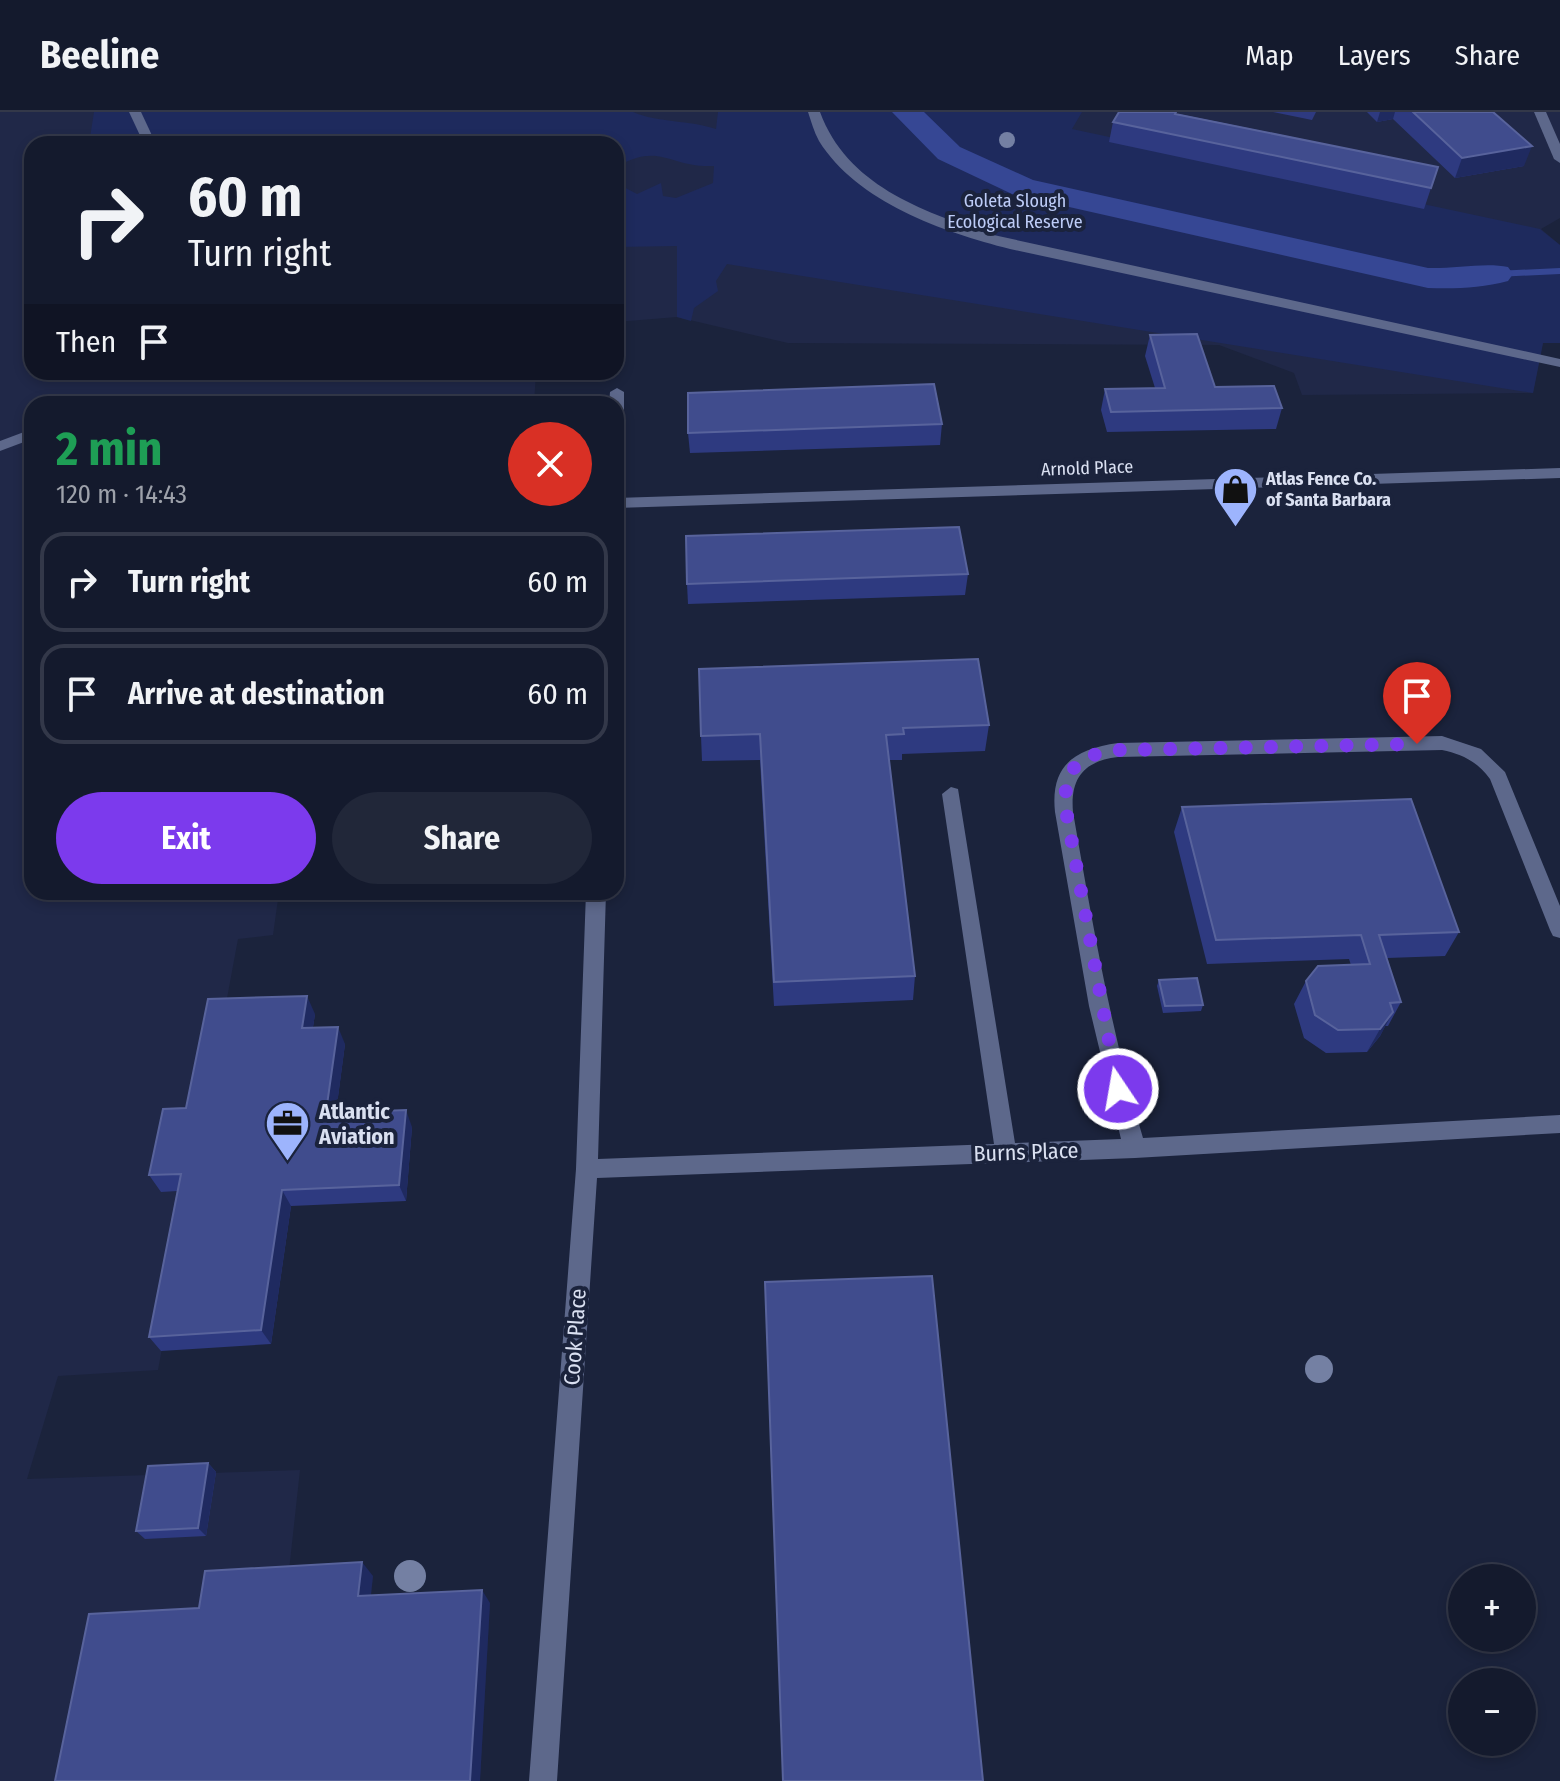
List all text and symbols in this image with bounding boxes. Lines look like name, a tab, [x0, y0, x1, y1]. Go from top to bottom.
text: Beeline	[40, 32, 159, 78]
text: Map	[1245, 39, 1294, 72]
text: Layers	[1338, 39, 1411, 72]
text: Share	[1455, 39, 1520, 72]
text: 60 m	[188, 164, 302, 231]
icon: right	[56, 168, 160, 272]
park label: Goleta Slough Ecological Reserve	[947, 190, 1083, 233]
text: Turn right	[188, 232, 331, 276]
icon: arrive	[132, 320, 176, 364]
text: Then	[56, 324, 116, 360]
text: 2 min	[56, 420, 162, 478]
button: close	[508, 422, 592, 506]
street label: Arnold Place	[1041, 455, 1134, 481]
shop icon: Atlas Fence Co. of Santa Barbara	[1211, 465, 1259, 528]
place label: Atlas Fence Co. of Santa Barbara	[1265, 468, 1391, 511]
text: 120 m · 14:43	[56, 479, 187, 510]
icon: right	[60, 560, 104, 604]
text: Turn right	[128, 564, 250, 600]
text: 60 m	[527, 564, 588, 600]
pin	[1383, 662, 1451, 744]
icon: arrive	[60, 672, 104, 716]
icon: arrive	[1395, 674, 1439, 718]
text: Arrive at destination	[128, 676, 385, 712]
text: 60 m	[527, 676, 588, 712]
button: Exit	[56, 792, 316, 884]
button: Share	[332, 792, 592, 884]
position arrow	[1076, 1047, 1160, 1131]
place label: Atlantic Aviation	[318, 1098, 395, 1150]
office icon: Atlantic Aviation	[264, 1100, 312, 1163]
street label: Burns Place	[973, 1137, 1079, 1167]
street label: Cook Place	[558, 1288, 592, 1386]
map controls	[1448, 1564, 1536, 1756]
button: +	[1448, 1564, 1536, 1652]
button: −	[1448, 1668, 1536, 1756]

